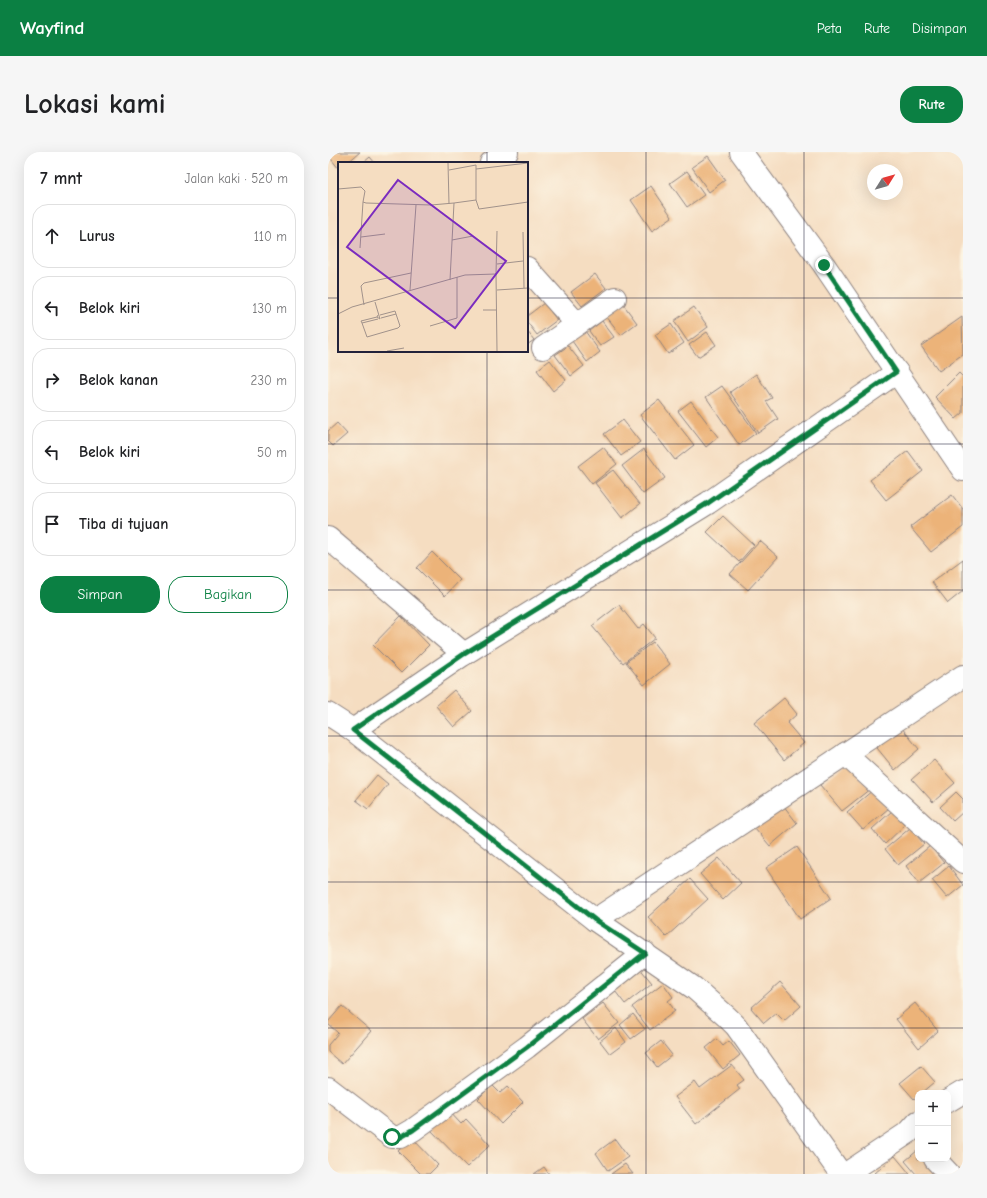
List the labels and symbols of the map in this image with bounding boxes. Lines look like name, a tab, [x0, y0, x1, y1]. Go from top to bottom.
inset map	[338, 162, 528, 352]
north arrow	[867, 164, 903, 200]
route end	[815, 256, 833, 274]
route start	[383, 1128, 401, 1146]

